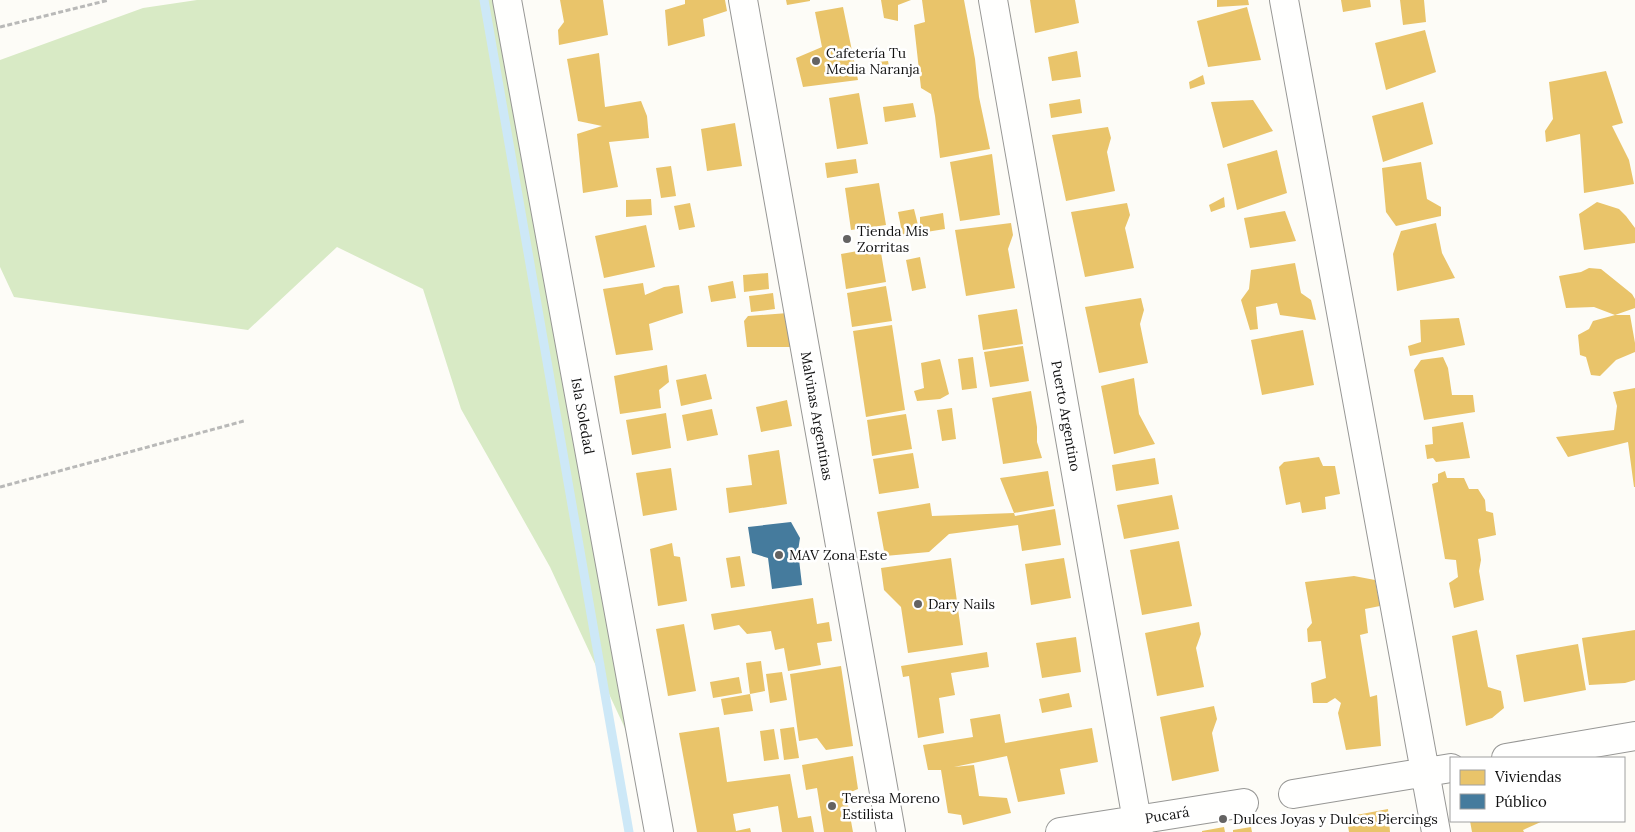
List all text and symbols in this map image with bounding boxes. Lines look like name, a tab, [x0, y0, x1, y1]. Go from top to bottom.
place label: Cafetería Tu Media Naranja	[826, 44, 920, 78]
marker: Cafetería Tu Media Naranja	[810, 55, 822, 67]
place label: Tienda Mis Zorritas	[857, 222, 929, 256]
marker: Tienda Mis Zorritas	[841, 233, 853, 245]
street label: Malvinas Argentinas	[797, 350, 837, 482]
street label: Puerto Argentino	[1047, 359, 1085, 473]
street label: Isla Soledad	[567, 376, 599, 456]
place label: MAV Zona Este	[789, 546, 888, 564]
marker: MAV Zona Este	[773, 549, 785, 561]
place label: Dary Nails	[928, 595, 995, 613]
marker: Dary Nails	[912, 598, 924, 610]
legend	[1450, 757, 1625, 822]
text: Viviendas	[1494, 767, 1562, 786]
place label: Teresa Moreno Estilista	[842, 789, 940, 823]
text: Público	[1495, 792, 1547, 811]
marker: Teresa Moreno Estilista	[826, 800, 838, 812]
street label: Pucará	[1144, 803, 1190, 827]
place label: Dulces Joyas y Dulces Piercings	[1233, 810, 1438, 828]
marker: Dulces Joyas y Dulces Piercings	[1217, 813, 1229, 825]

